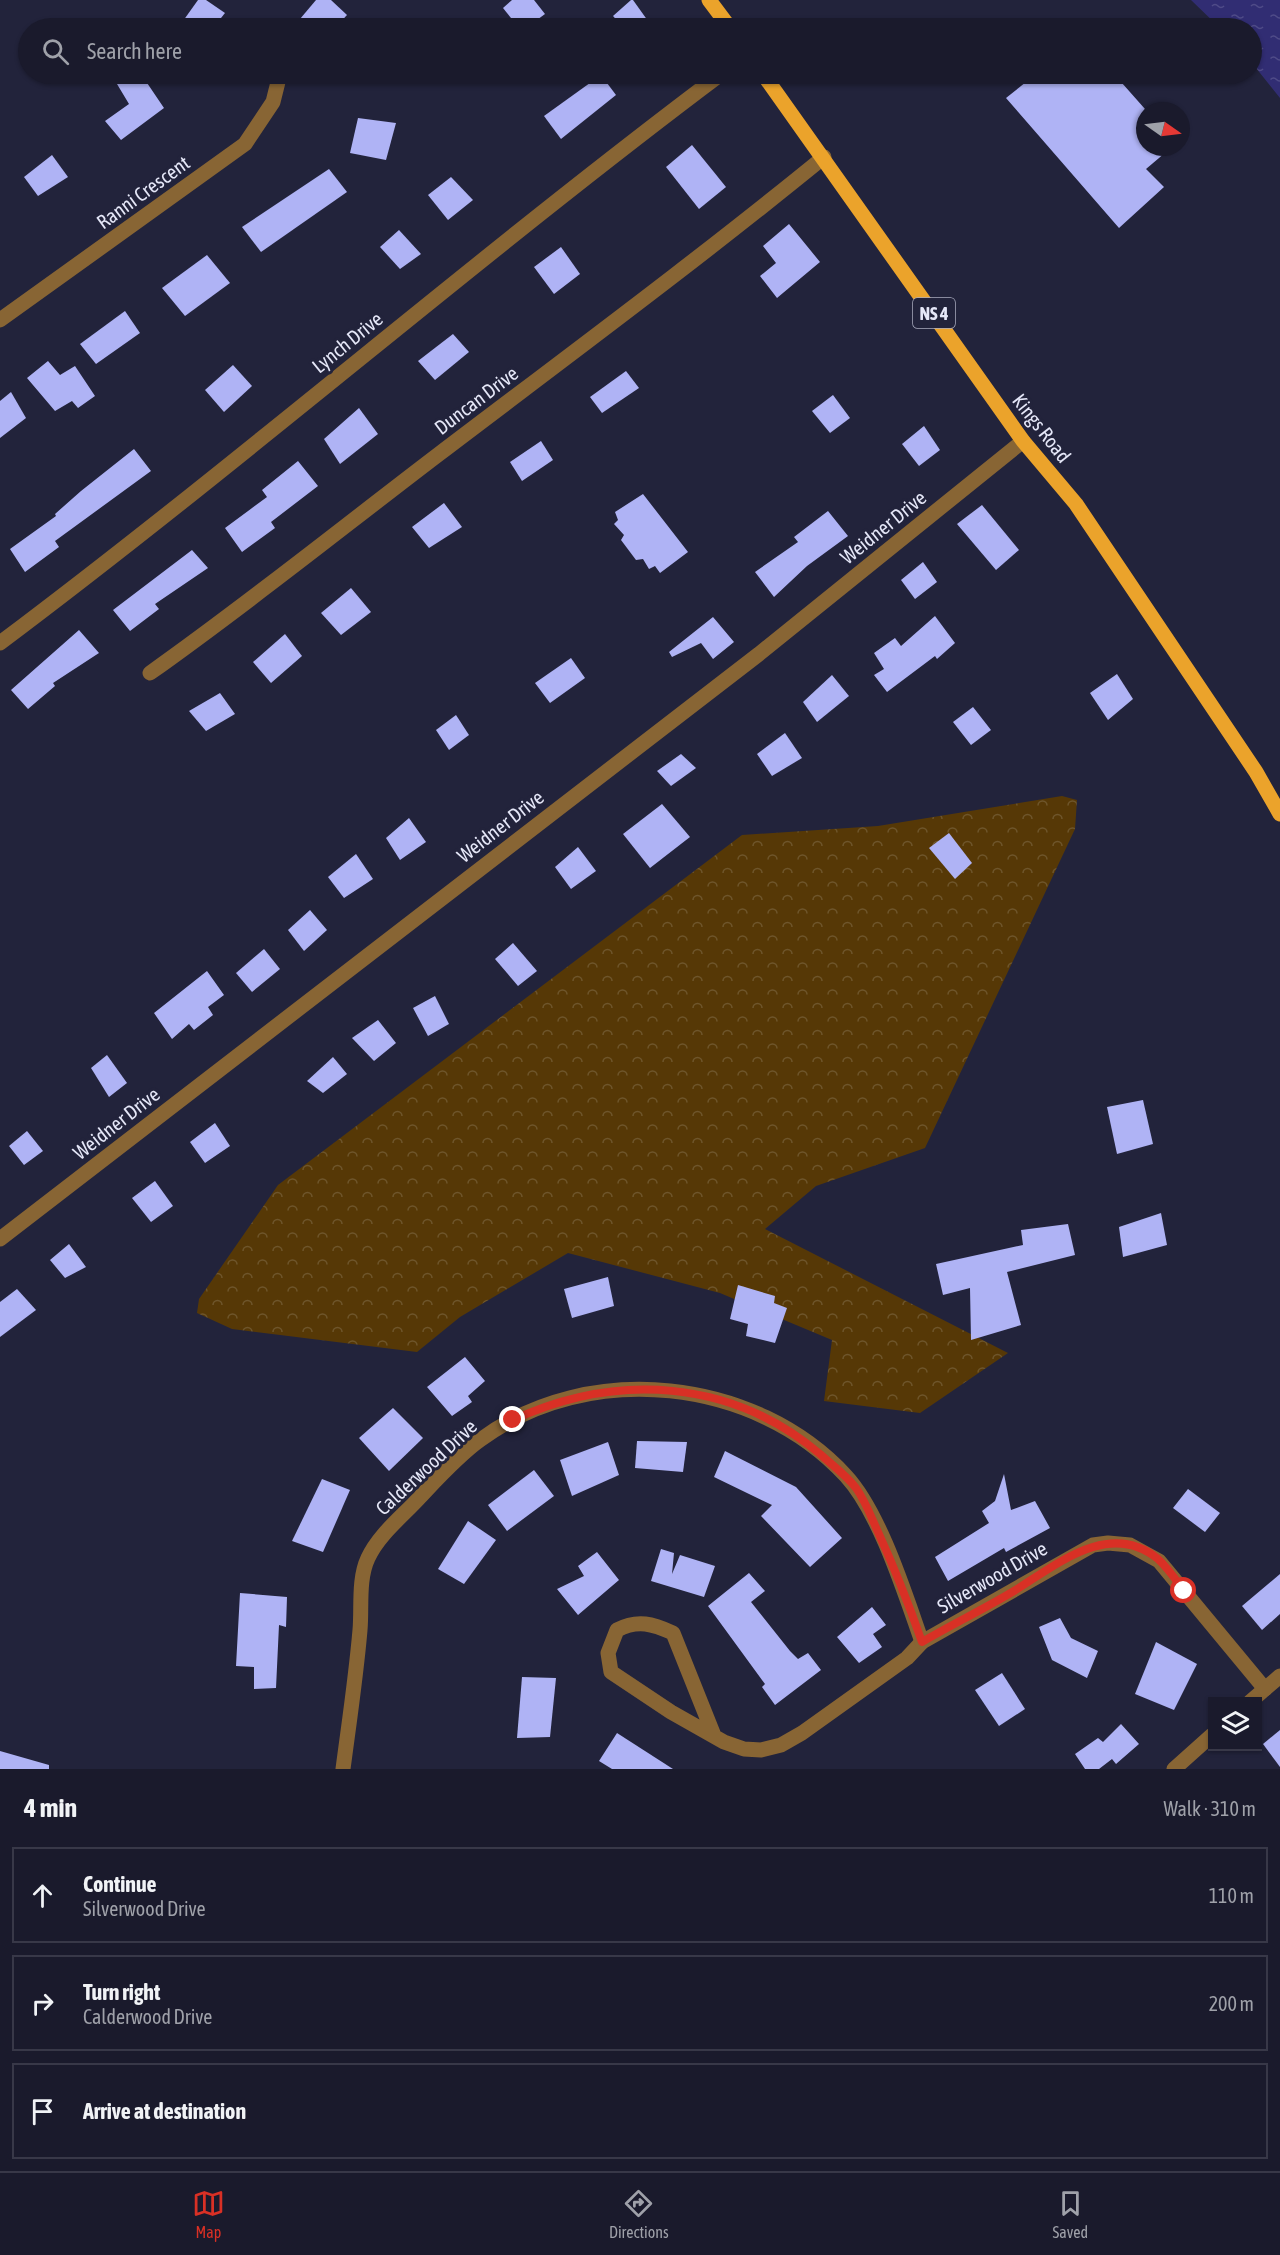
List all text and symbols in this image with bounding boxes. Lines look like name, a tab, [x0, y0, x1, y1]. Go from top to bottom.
search box	[18, 18, 1262, 84]
icon: search	[39, 35, 72, 68]
text: Search here	[87, 38, 182, 64]
north arrow	[1136, 102, 1190, 156]
street label: Ranni Crescent	[92, 151, 194, 233]
road number: NS 4	[913, 298, 955, 328]
street label: Lynch Drive	[307, 307, 387, 377]
street label: Duncan Drive	[430, 361, 522, 439]
street label: Kings Road	[1008, 389, 1076, 467]
street label: Weidner Drive	[836, 486, 930, 568]
street label: Weidner Drive	[452, 785, 548, 867]
street label: Weidner Drive	[68, 1082, 164, 1164]
route end	[499, 1406, 525, 1432]
street label: Calderwood Drive	[371, 1414, 481, 1520]
street label: Silverwood Drive	[933, 1536, 1051, 1618]
route start	[1170, 1577, 1196, 1603]
map controls	[1208, 1697, 1262, 1751]
button: layers	[1208, 1697, 1262, 1751]
text: 4 min	[24, 1793, 77, 1823]
text: Walk · 310 m	[1164, 1797, 1256, 1820]
text: Continue	[83, 1871, 157, 1897]
icon: ahead	[26, 1879, 59, 1912]
text: 110 m	[1209, 1884, 1254, 1907]
text: Silverwood Drive	[83, 1897, 206, 1920]
text: Turn right	[83, 1979, 160, 2005]
icon: right	[26, 1987, 59, 2020]
text: 200 m	[1209, 1992, 1254, 2015]
text: Calderwood Drive	[83, 2005, 212, 2028]
icon: arrive	[26, 2095, 59, 2128]
text: Arrive at destination	[83, 2098, 246, 2124]
tab: Map	[192, 2187, 225, 2241]
tab: Directions	[609, 2187, 669, 2241]
tab: Saved	[1053, 2187, 1088, 2241]

